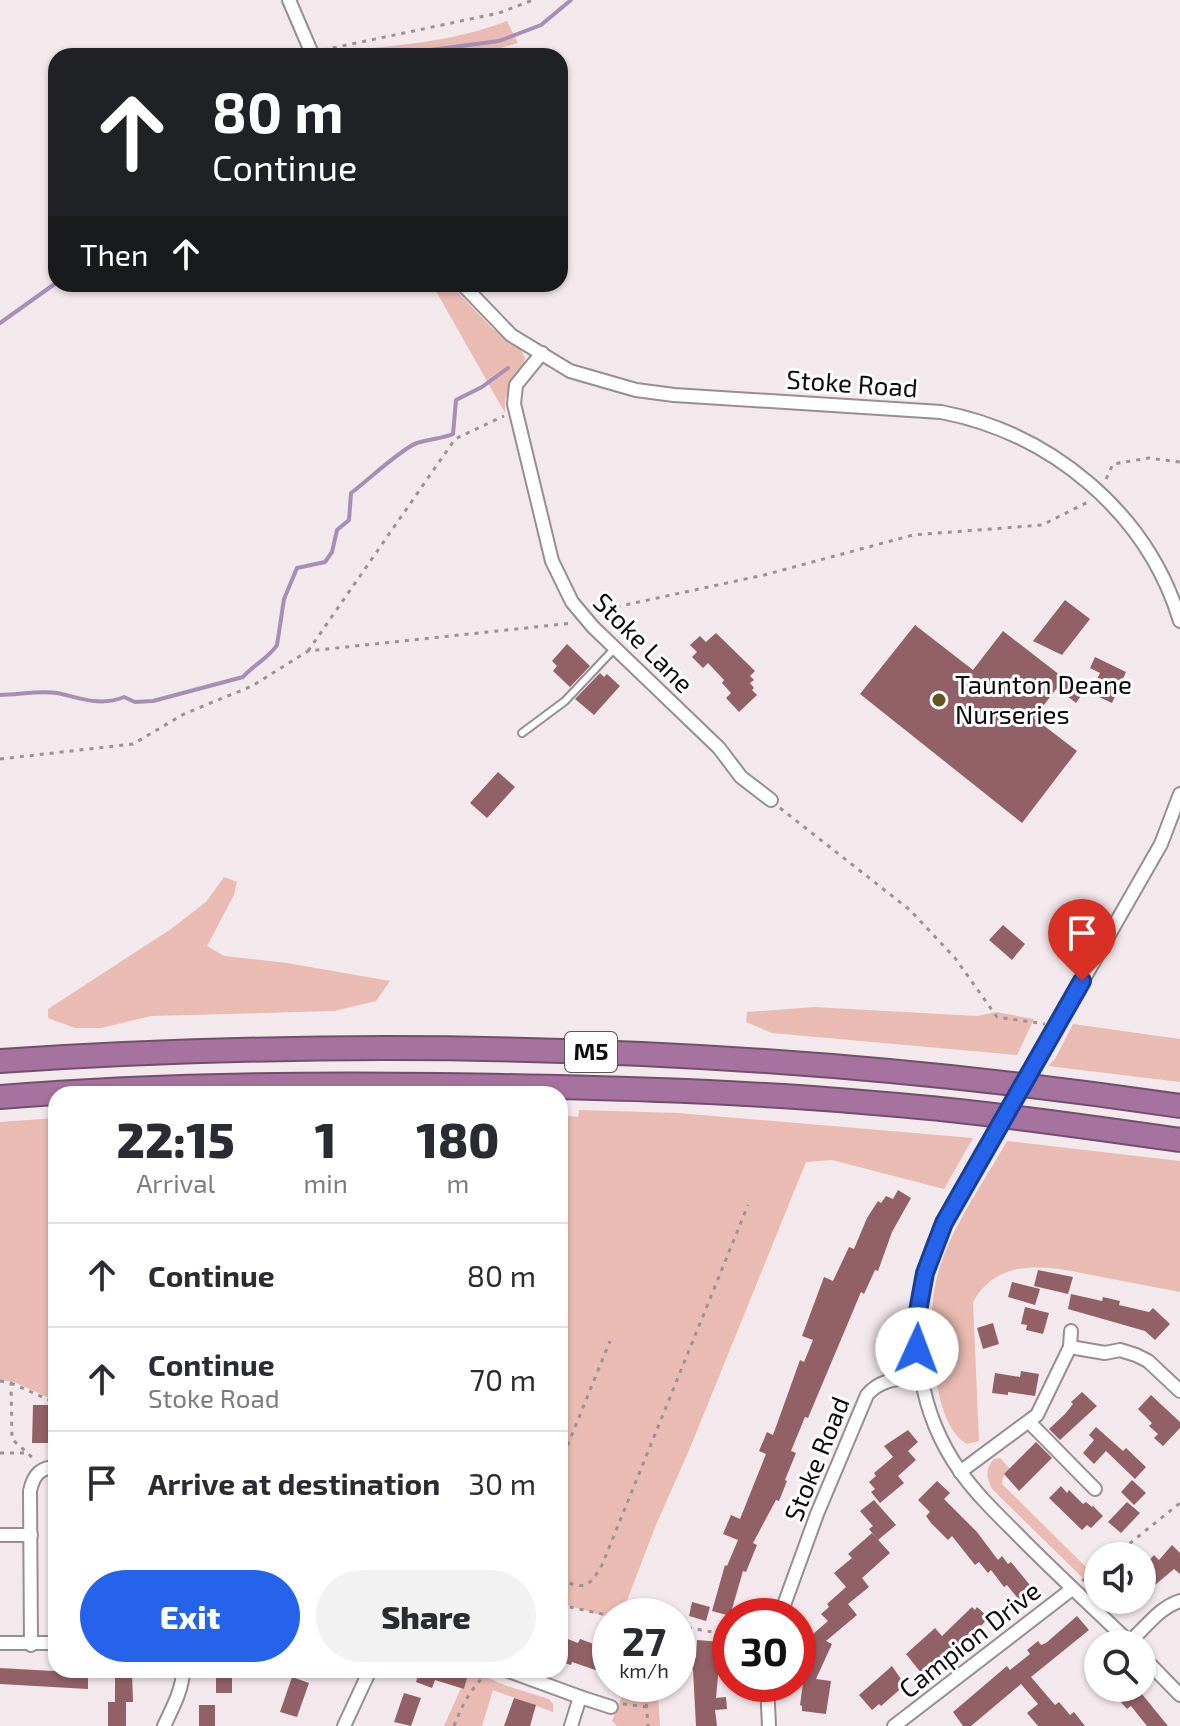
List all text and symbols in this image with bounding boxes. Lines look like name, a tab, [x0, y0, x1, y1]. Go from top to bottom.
text: 80 m	[212, 77, 344, 144]
icon: ahead	[80, 80, 184, 184]
text: Continue	[212, 145, 357, 188]
icon: ahead	[164, 232, 208, 276]
text: Then	[80, 236, 148, 272]
street label: Stoke Road	[785, 362, 919, 403]
street label: Stoke Lane	[588, 586, 700, 698]
place label: Taunton Deane Nurseries	[955, 668, 1132, 729]
marker: Taunton Deane Nurseries	[930, 691, 948, 709]
pin	[1048, 899, 1116, 981]
icon: arrive	[1060, 911, 1104, 955]
road number: M5	[565, 1032, 617, 1072]
text: 22:15	[117, 1110, 235, 1168]
text: 1	[315, 1110, 336, 1168]
text: 180	[416, 1110, 499, 1168]
text: Arrival	[136, 1167, 215, 1198]
text: min	[303, 1167, 348, 1198]
text: m	[446, 1167, 469, 1198]
icon: ahead	[80, 1253, 124, 1297]
text: Continue	[148, 1257, 275, 1293]
text: 80 m	[467, 1257, 536, 1293]
position arrow	[875, 1307, 959, 1391]
text: Continue	[148, 1346, 275, 1382]
icon: ahead	[80, 1357, 124, 1401]
text: 70 m	[470, 1361, 536, 1397]
text: Stoke Road	[148, 1382, 280, 1413]
street label: Stoke Road	[777, 1392, 855, 1525]
icon: arrive	[80, 1461, 124, 1505]
text: Arrive at destination	[148, 1465, 440, 1501]
text: 30 m	[468, 1465, 536, 1501]
map controls	[1084, 1542, 1156, 1702]
button: sound	[1084, 1542, 1156, 1614]
button: Exit	[80, 1570, 300, 1662]
button: Share	[316, 1570, 536, 1662]
street label: Campion Drive	[892, 1574, 1046, 1704]
speed limit sign: 30	[712, 1598, 816, 1702]
text: 27	[622, 1616, 666, 1664]
button: search	[1084, 1630, 1156, 1702]
text: km/h	[619, 1658, 669, 1682]

